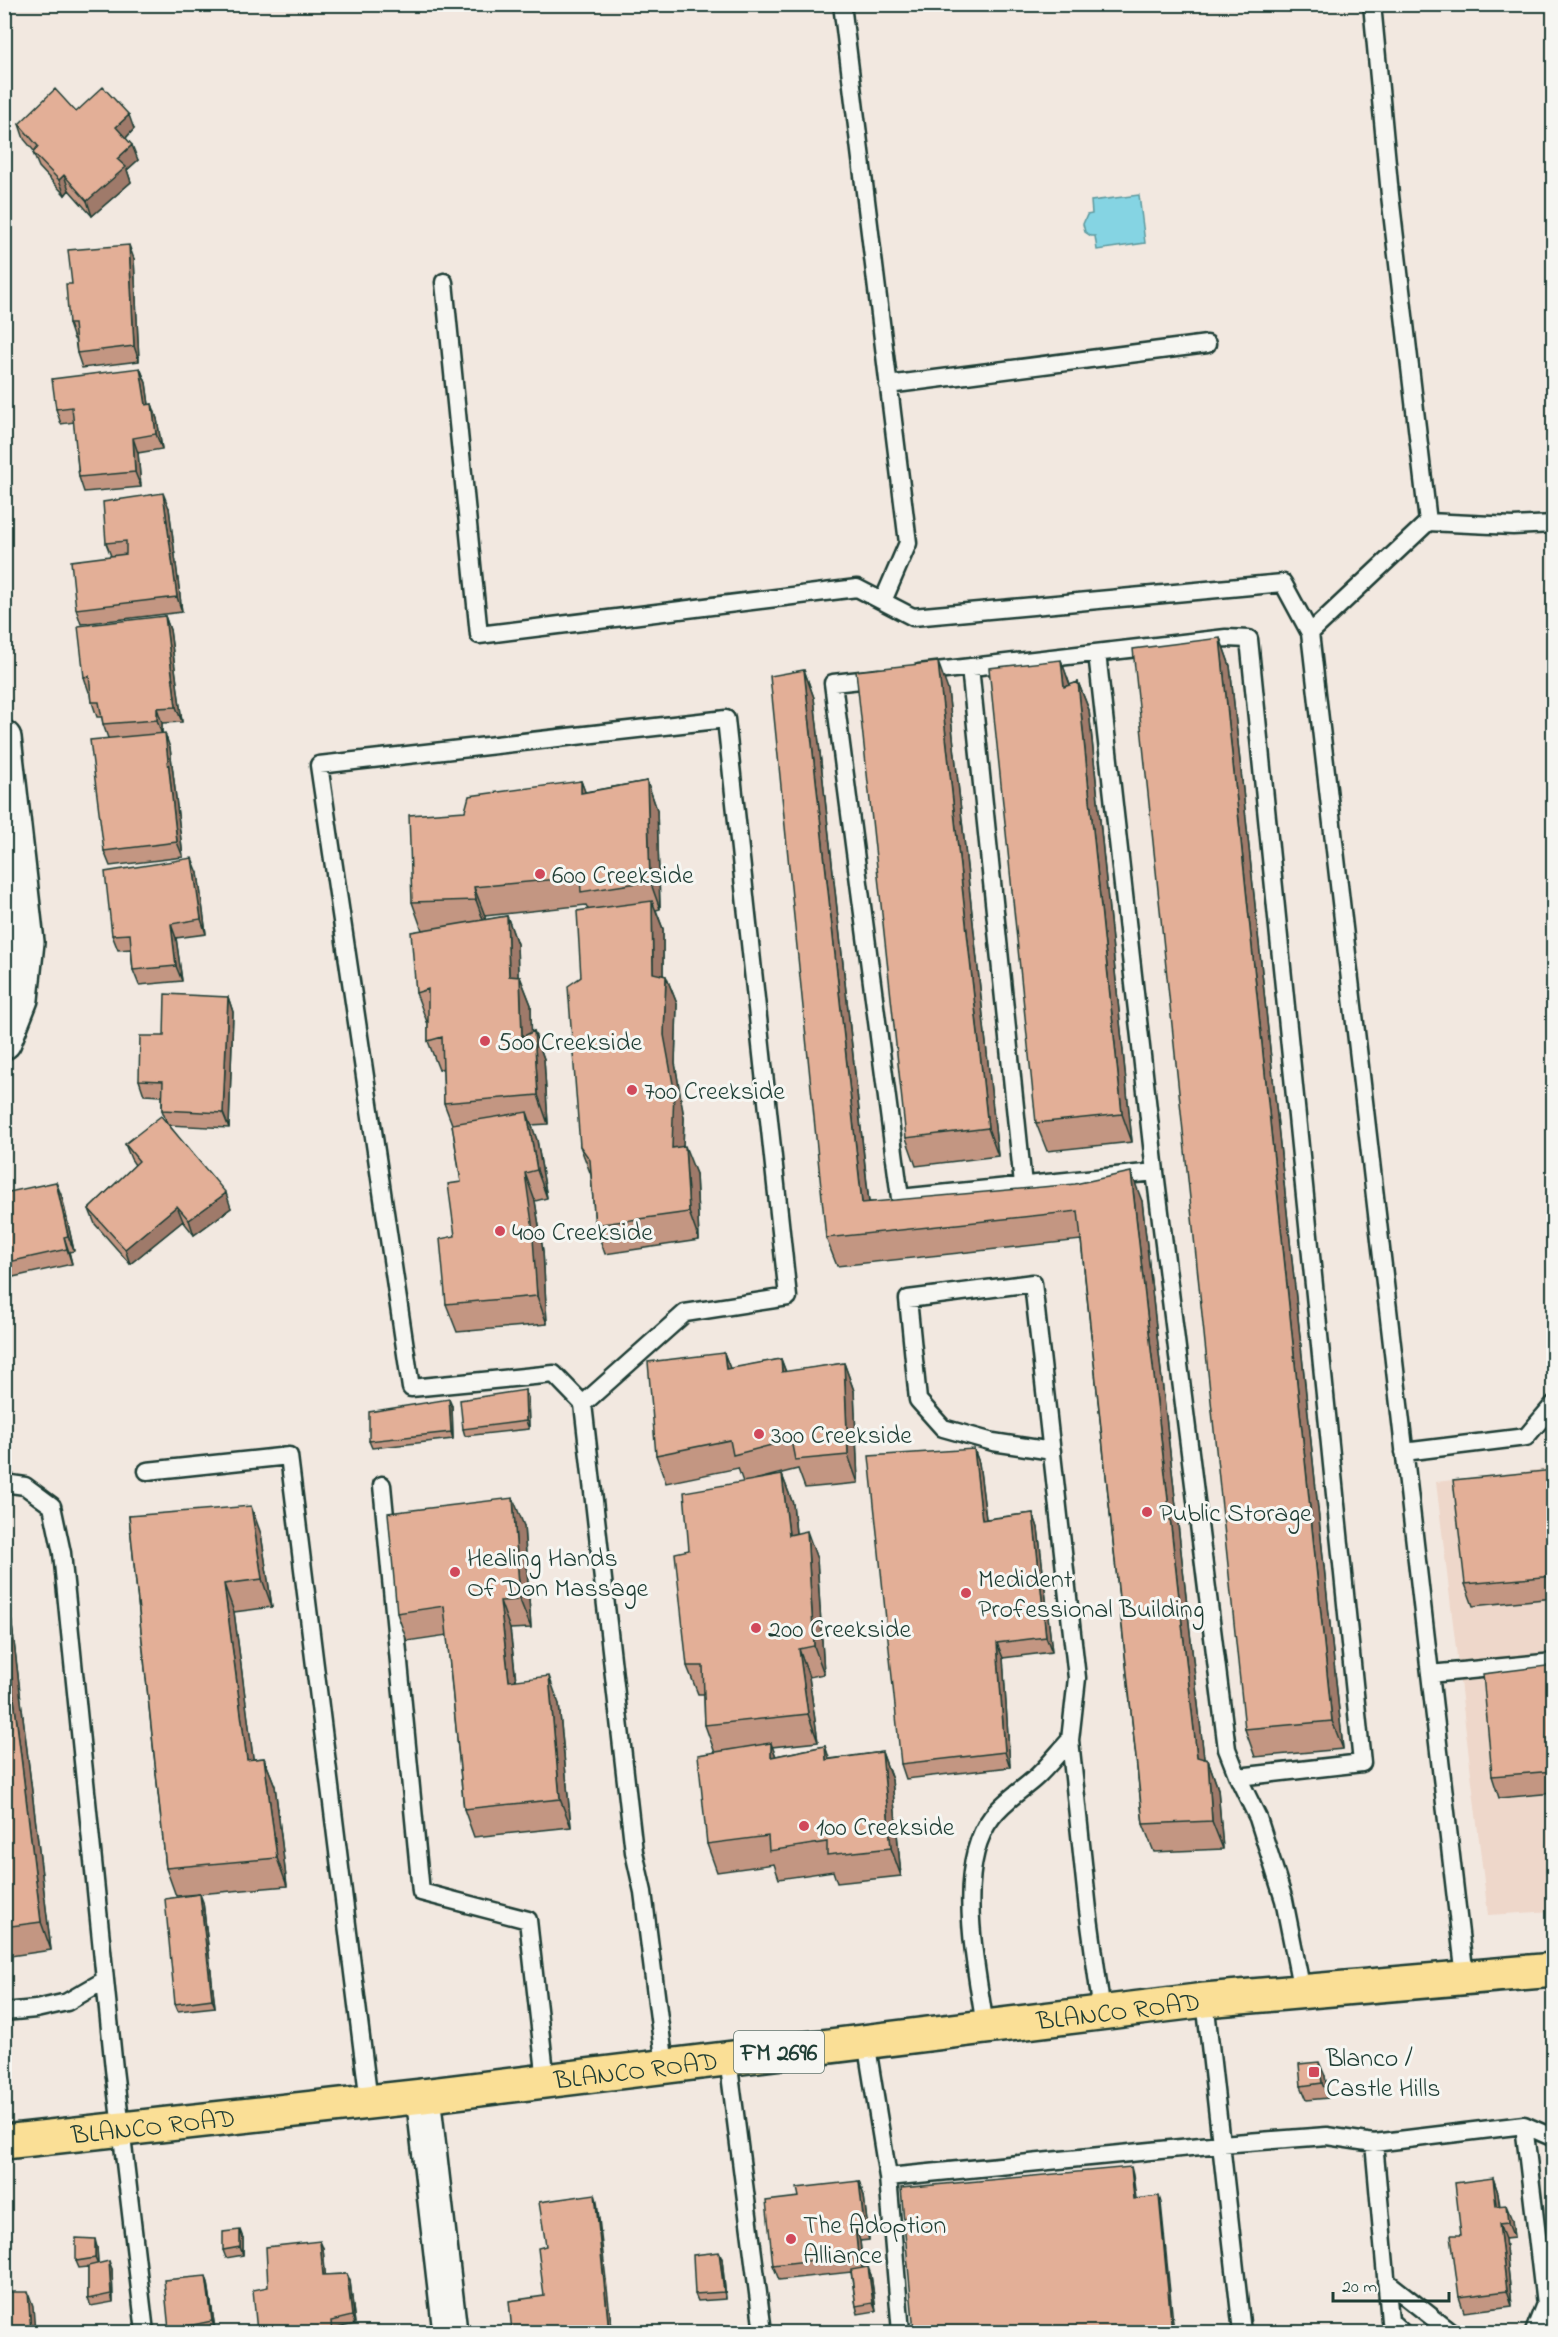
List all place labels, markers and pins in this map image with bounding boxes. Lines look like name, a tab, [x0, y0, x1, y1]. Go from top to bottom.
place label: 600 Creekside	[552, 858, 694, 896]
marker: 600 Creekside	[533, 867, 547, 881]
place label: 500 Creekside	[497, 1025, 642, 1063]
marker: 500 Creekside	[478, 1034, 492, 1048]
place label: 700 Creekside	[644, 1074, 785, 1112]
marker: 700 Creekside	[625, 1083, 639, 1097]
place label: 400 Creekside	[512, 1215, 653, 1253]
marker: 400 Creekside	[493, 1224, 507, 1238]
place label: 300 Creekside	[771, 1418, 912, 1456]
marker: 300 Creekside	[752, 1427, 766, 1441]
place label: Public Storage	[1159, 1496, 1312, 1534]
marker: Public Storage	[1140, 1505, 1154, 1519]
place label: Healing Hands Of Don Massage	[467, 1541, 649, 1609]
place label: Medident Professional Building	[978, 1562, 1204, 1630]
marker: Healing Hands Of Don Massage	[448, 1565, 462, 1579]
marker: Medident Professional Building	[959, 1586, 973, 1600]
place label: 200 Creekside	[768, 1612, 911, 1650]
marker: 200 Creekside	[749, 1621, 763, 1635]
place label: 100 Creekside	[816, 1810, 955, 1848]
marker: 100 Creekside	[797, 1819, 811, 1833]
place label: Blanco / Castle Hills	[1325, 2041, 1441, 2109]
marker: Blanco / Castle Hills	[1307, 2065, 1321, 2079]
place label: The Adoption Alliance	[803, 2208, 946, 2276]
marker: The Adoption Alliance	[784, 2232, 798, 2246]

